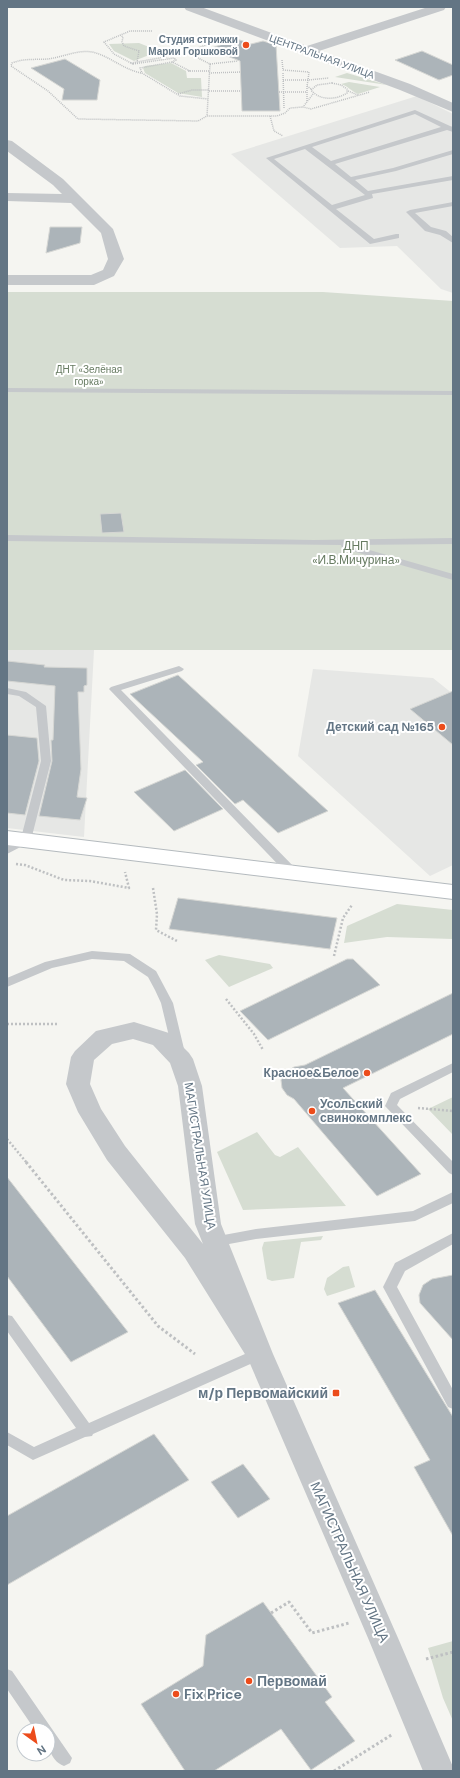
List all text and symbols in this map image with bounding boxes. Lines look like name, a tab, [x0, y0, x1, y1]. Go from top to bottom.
street label: ЦЕНТРАЛЬНАЯ УЛИЦА	[267, 31, 377, 82]
place label: Студия стрижки Марии Горшковой	[148, 33, 238, 58]
marker: Студия стрижки Марии Горшковой	[241, 40, 251, 50]
park label: ДНТ «Зелёная горка»	[56, 363, 122, 388]
park label: ДНП «И.В.Мичурина»	[312, 538, 400, 568]
place label: Детский сад №165	[326, 719, 434, 735]
marker: Детский сад №165	[437, 722, 447, 732]
place label: Красное&Белое	[264, 1065, 359, 1081]
marker: Красное&Белое	[362, 1068, 372, 1078]
street label: МАГИСТРАЛЬНАЯ УЛИЦА	[180, 1081, 220, 1231]
place label: Усольский свинокомплекс	[320, 1096, 412, 1126]
marker: Усольский свинокомплекс	[307, 1106, 317, 1116]
place label: м/р Первомайский	[198, 1384, 328, 1402]
marker: м/р Первомайский	[331, 1388, 341, 1398]
street label: МАГИСТРАЛЬНАЯ УЛИЦА	[306, 1479, 394, 1646]
place label: Первомай	[257, 1672, 327, 1690]
marker: Первомай	[244, 1676, 254, 1686]
place label: Fix Price	[184, 1685, 242, 1703]
marker: Fix Price	[171, 1689, 181, 1699]
north arrow	[16, 1722, 56, 1762]
text: N	[34, 1742, 49, 1758]

